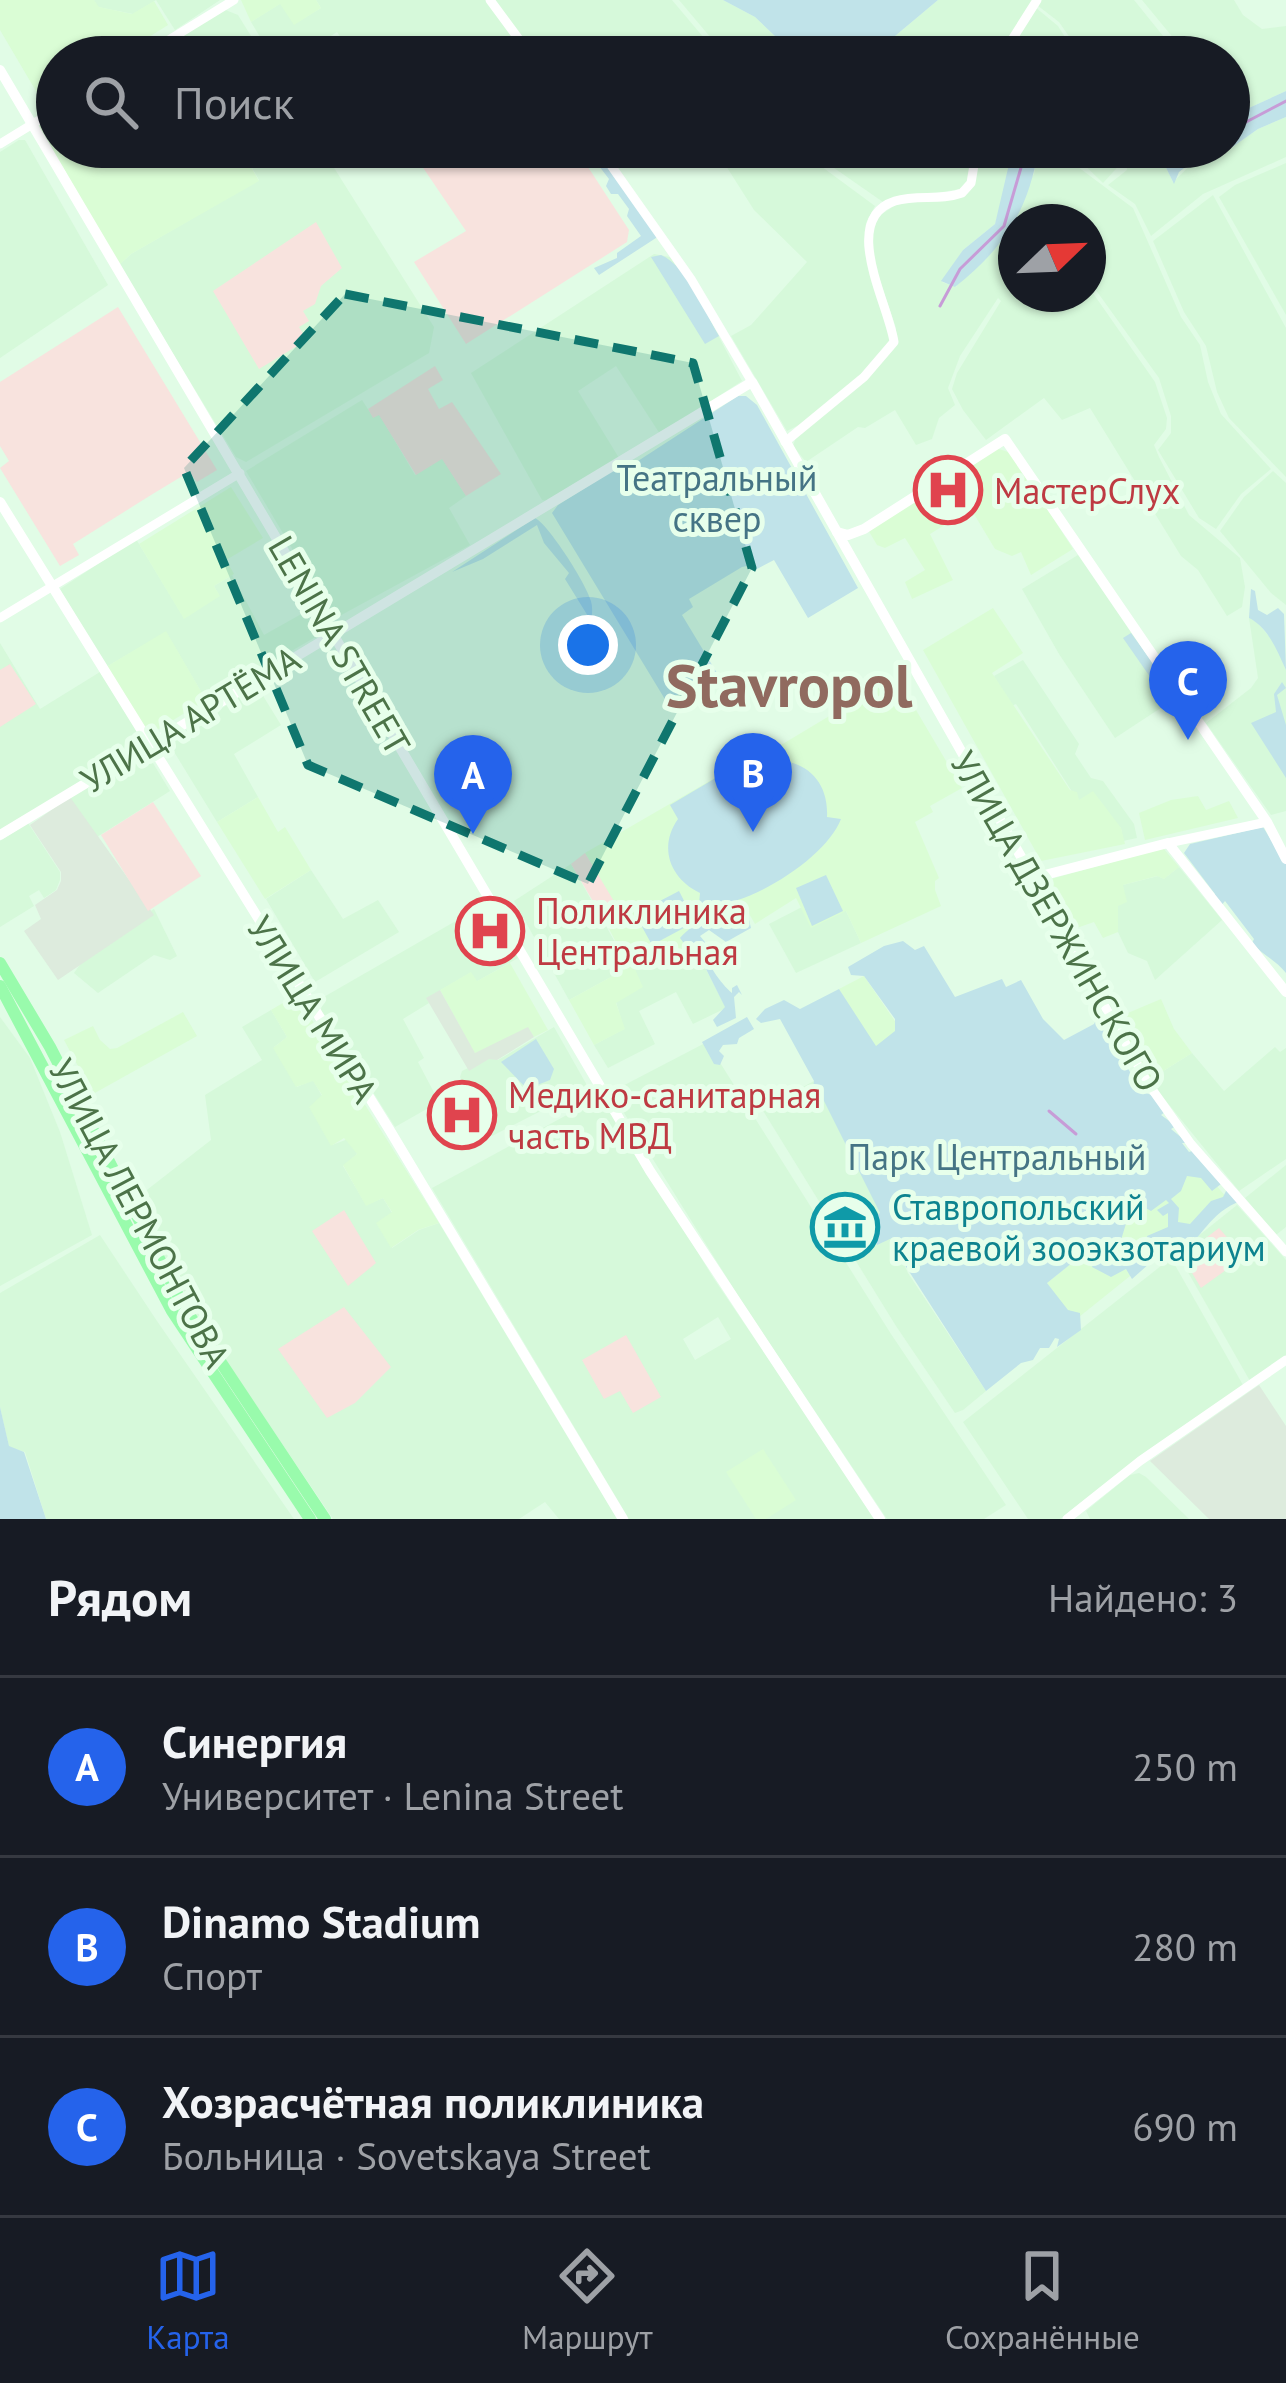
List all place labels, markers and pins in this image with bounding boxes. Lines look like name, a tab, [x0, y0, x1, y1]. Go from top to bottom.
hospital icon: МастерСлух	[913, 455, 983, 525]
place label: МастерСлух	[994, 467, 1180, 514]
pin: C	[1149, 641, 1227, 740]
pin: B	[714, 733, 792, 832]
pin: A	[434, 735, 512, 834]
place label: Поликлиника Центральная	[536, 887, 747, 975]
hospital icon: Поликлиника Центральная	[455, 896, 525, 966]
place label: Медико-санитарная часть МВД	[508, 1071, 821, 1159]
hospital icon: Медико-санитарная часть МВД	[427, 1080, 497, 1150]
place label: Ставропольский краевой зооэкзотариум	[892, 1183, 1266, 1271]
museum icon: Ставропольский краевой зооэкзотариум	[810, 1192, 880, 1262]

